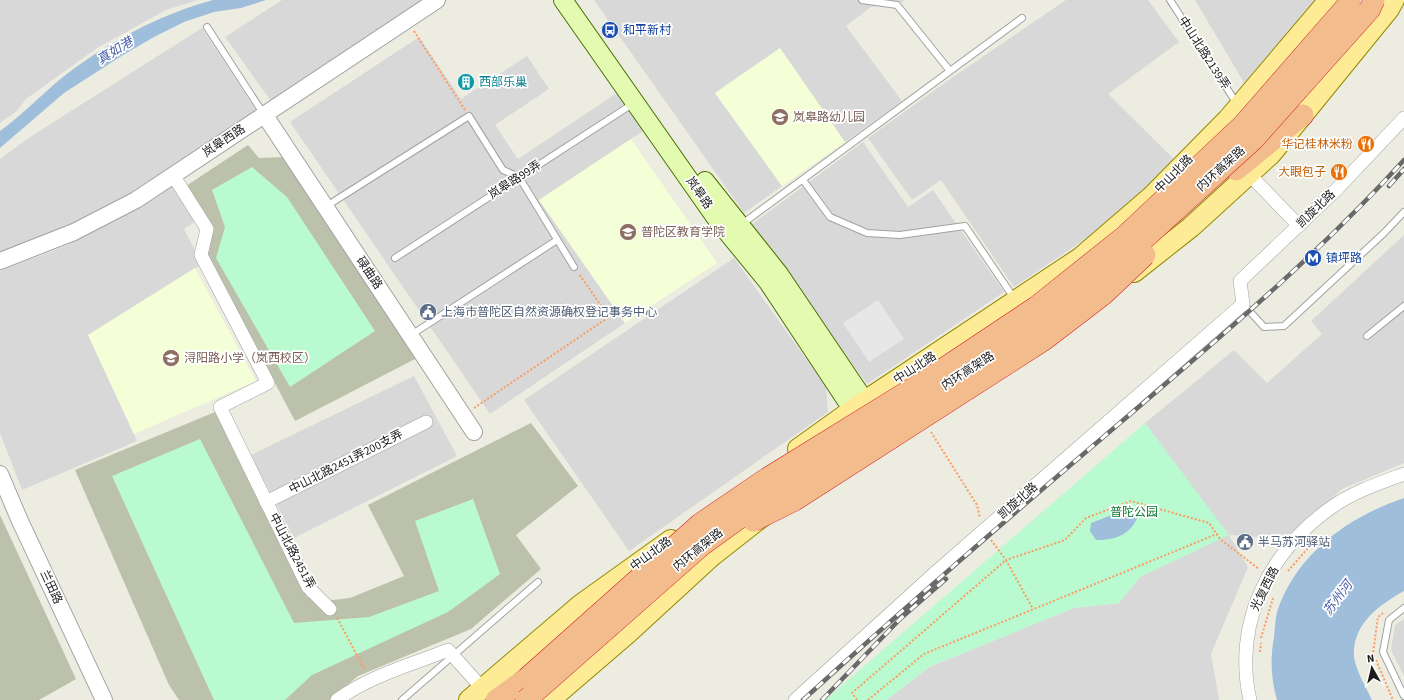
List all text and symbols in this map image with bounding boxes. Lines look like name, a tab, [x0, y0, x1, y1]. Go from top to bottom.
street label: 中山北路2139弄	[1174, 13, 1234, 93]
bus stop icon: 和平新村	[600, 20, 620, 40]
place label: 和平新村	[623, 22, 672, 39]
water label: 真如港	[94, 32, 138, 69]
building icon: 西部乐巢	[456, 72, 476, 92]
place label: 西部乐巢	[479, 74, 527, 91]
school or university icon: 岚皋路幼儿园	[770, 107, 790, 127]
place label: 岚皋路幼儿园	[793, 109, 865, 126]
street label: 岚皋西路	[199, 121, 249, 161]
restaurant icon: 华记桂林米粉	[1356, 134, 1376, 154]
place label: 华记桂林米粉	[1281, 136, 1353, 153]
street label: 内环高架路	[1193, 143, 1249, 195]
street label: 中山北路	[1151, 151, 1197, 197]
street label: 岚皋路99弄	[485, 157, 545, 203]
restaurant icon: 大眼包子	[1329, 162, 1349, 182]
place label: 大眼包子	[1278, 164, 1326, 181]
street label: 岚皋路	[682, 173, 716, 213]
street label: 凯旋北路	[1293, 186, 1339, 232]
school or university icon: 普陀区教育学院	[618, 222, 638, 242]
place label: 普陀区教育学院	[641, 224, 725, 241]
metro station icon: 镇坪路	[1303, 248, 1323, 268]
place label: 镇坪路	[1326, 250, 1362, 267]
street label: 碌曲路	[352, 253, 386, 293]
public building icon: 上海市普陀区自然资源确权登记事务中心	[418, 302, 438, 322]
place label: 上海市普陀区自然资源确权登记事务中心	[441, 304, 657, 321]
school or university icon: 浔阳路小学（岚西校区）	[161, 348, 181, 368]
street label: 中山北路	[890, 348, 940, 388]
street label: 内环高架路	[938, 348, 998, 394]
place label: 浔阳路小学（岚西校区）	[184, 350, 316, 367]
street label: 中山北路2451弄200支弄	[286, 426, 406, 498]
street label: 凯旋北路	[994, 479, 1042, 523]
park label: 普陀公园	[1110, 504, 1158, 521]
street label: 中山北路2451弄	[265, 510, 319, 592]
street label: 内环高架路	[669, 525, 727, 575]
public building icon: 半马苏河驿站	[1235, 532, 1255, 552]
street label: 中山北路	[627, 533, 675, 575]
place label: 半马苏河驿站	[1258, 534, 1330, 551]
street label: 光复西路	[1247, 564, 1283, 614]
street label: 兰田路	[36, 567, 66, 607]
water label: 苏州河	[1319, 575, 1359, 619]
north arrow	[1352, 648, 1392, 688]
text: N	[1366, 651, 1375, 667]

